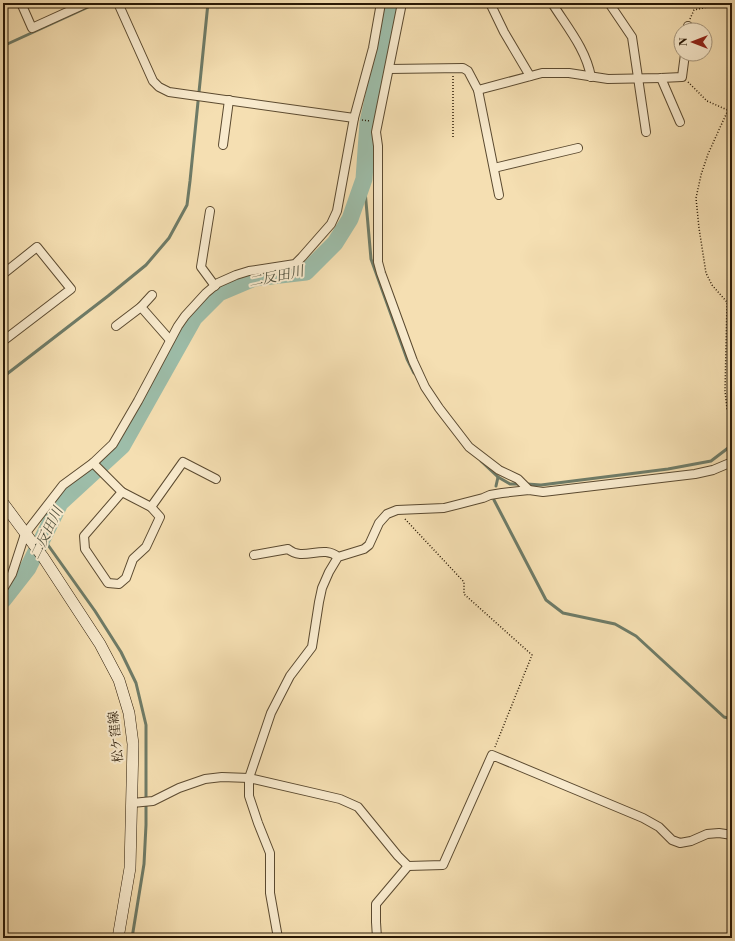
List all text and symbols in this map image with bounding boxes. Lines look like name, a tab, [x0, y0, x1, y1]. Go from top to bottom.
north arrow	[673, 22, 713, 62]
text: N	[677, 37, 691, 46]
water label: 二反田川	[247, 262, 307, 292]
water label: 二反田川	[27, 503, 68, 563]
street label: 松ケ窪線	[105, 710, 127, 764]

